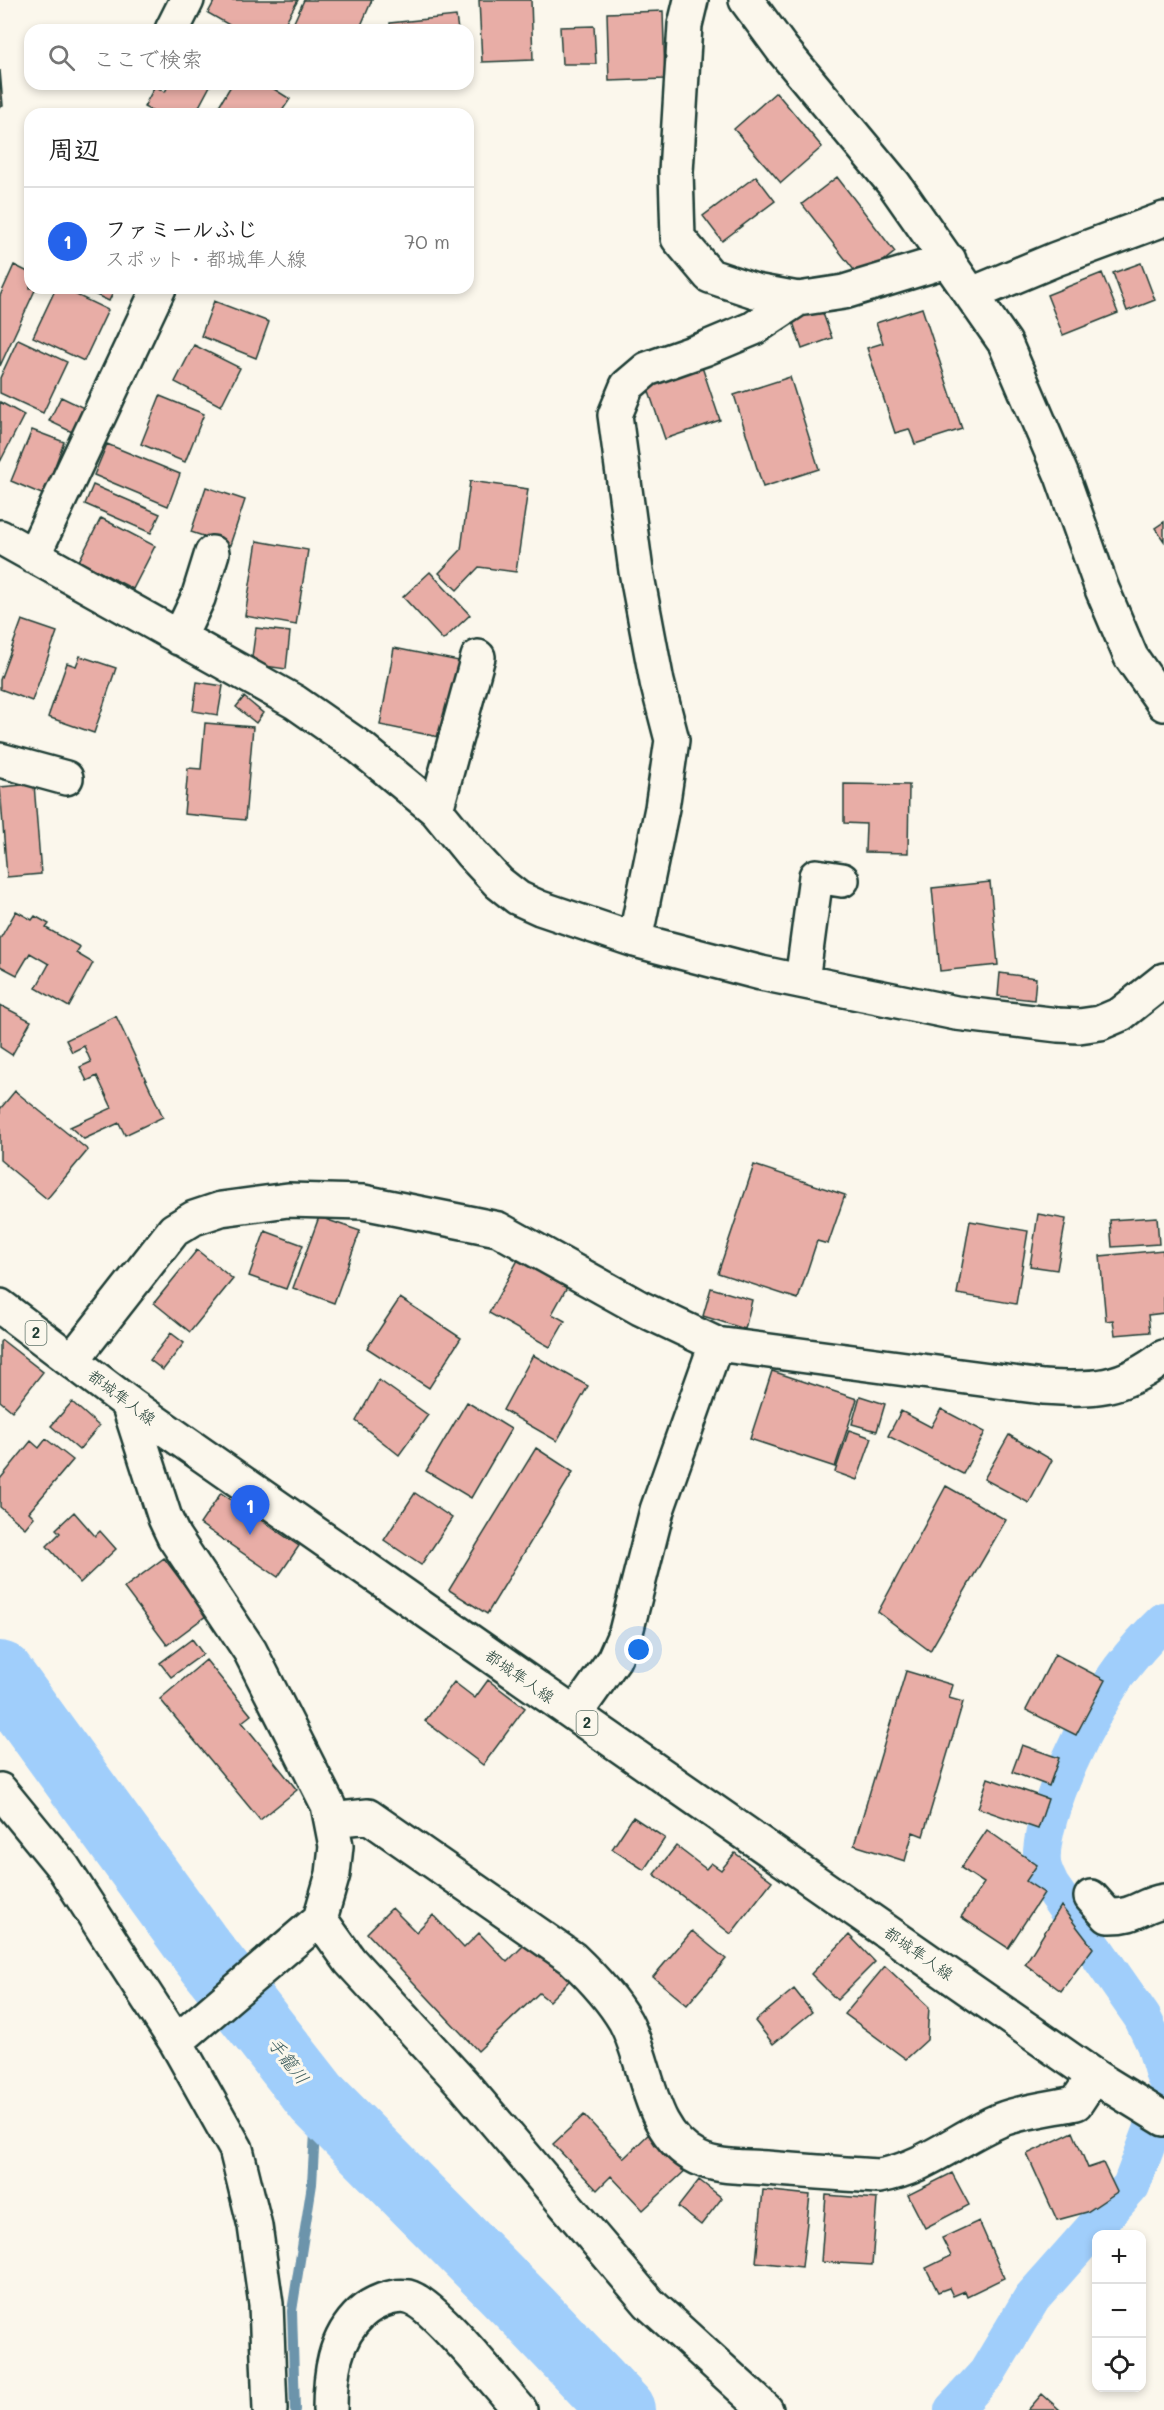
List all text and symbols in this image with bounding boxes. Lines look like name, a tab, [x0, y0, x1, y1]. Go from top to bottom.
search box	[24, 24, 474, 90]
icon: search	[45, 41, 78, 74]
text: ここで検索	[93, 44, 203, 73]
text: 周辺	[48, 132, 100, 166]
text: ファミールふじ	[105, 214, 258, 243]
text: 1	[63, 228, 72, 254]
text: 70 m	[404, 228, 450, 254]
text: スポット · 都城隼人線	[105, 245, 307, 271]
road number: 2	[26, 1321, 46, 1345]
street label: 都城隼人線	[84, 1364, 161, 1429]
pin: 1	[230, 1486, 270, 1535]
your location	[624, 1635, 653, 1664]
street label: 都城隼人線	[481, 1644, 559, 1707]
road number: 2	[576, 1711, 598, 1735]
street label: 都城隼人線	[880, 1921, 958, 1984]
water label: 手籠川	[263, 2032, 315, 2089]
map controls	[1092, 2230, 1146, 2392]
button: +	[1092, 2230, 1146, 2284]
button: −	[1092, 2284, 1146, 2338]
button: locate	[1092, 2338, 1146, 2392]

